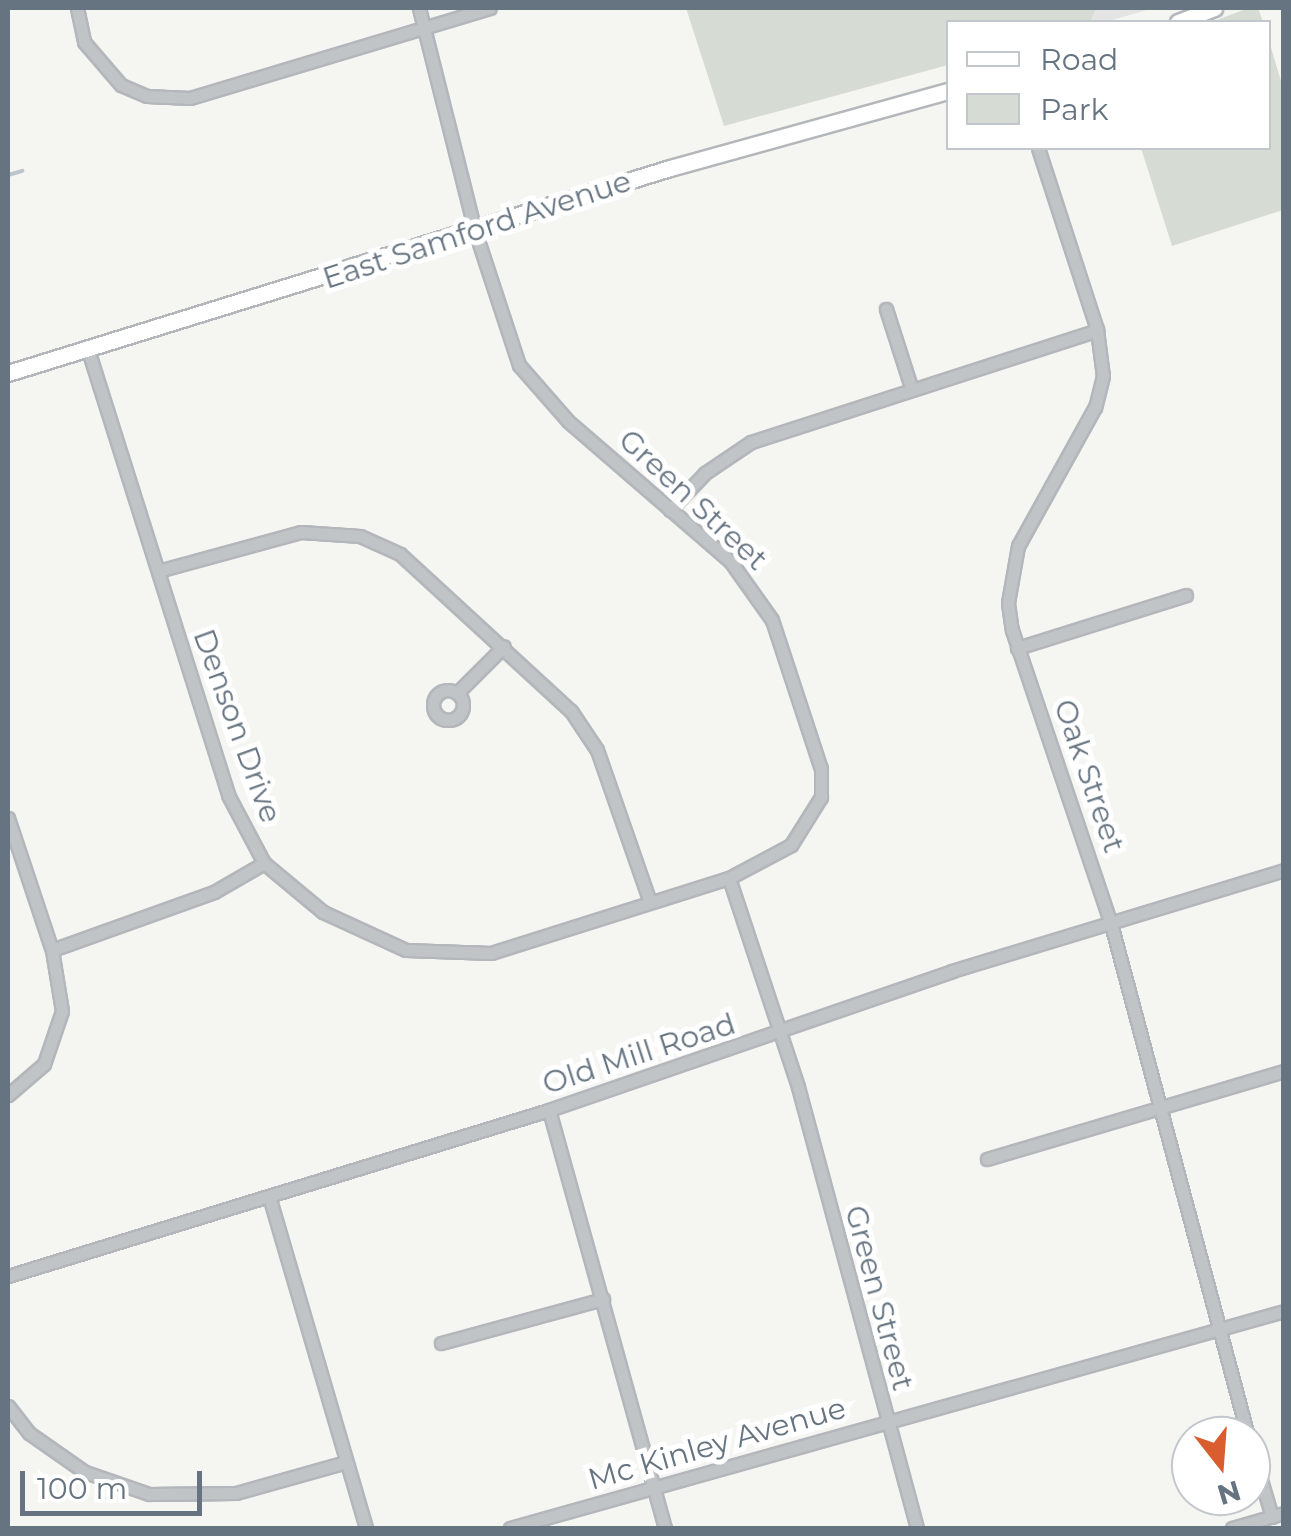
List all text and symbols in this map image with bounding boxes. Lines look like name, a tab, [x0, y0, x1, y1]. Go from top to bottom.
legend	[946, 20, 1271, 150]
text: Road	[1040, 41, 1118, 78]
text: Park	[1040, 91, 1109, 128]
street label: East Samford Avenue	[318, 163, 636, 297]
street label: Green Street	[611, 422, 775, 578]
street label: Denson Drive	[185, 624, 289, 828]
street label: Oak Street	[1046, 695, 1132, 857]
street label: Old Mill Road	[538, 1006, 740, 1102]
street label: Green Street	[837, 1202, 921, 1394]
street label: Mc Kinley Avenue	[584, 1390, 850, 1498]
north arrow	[1171, 1416, 1271, 1516]
scale bar	[25, 1451, 208, 1513]
text: 100 m	[37, 1470, 127, 1507]
text: N	[1213, 1473, 1245, 1512]

